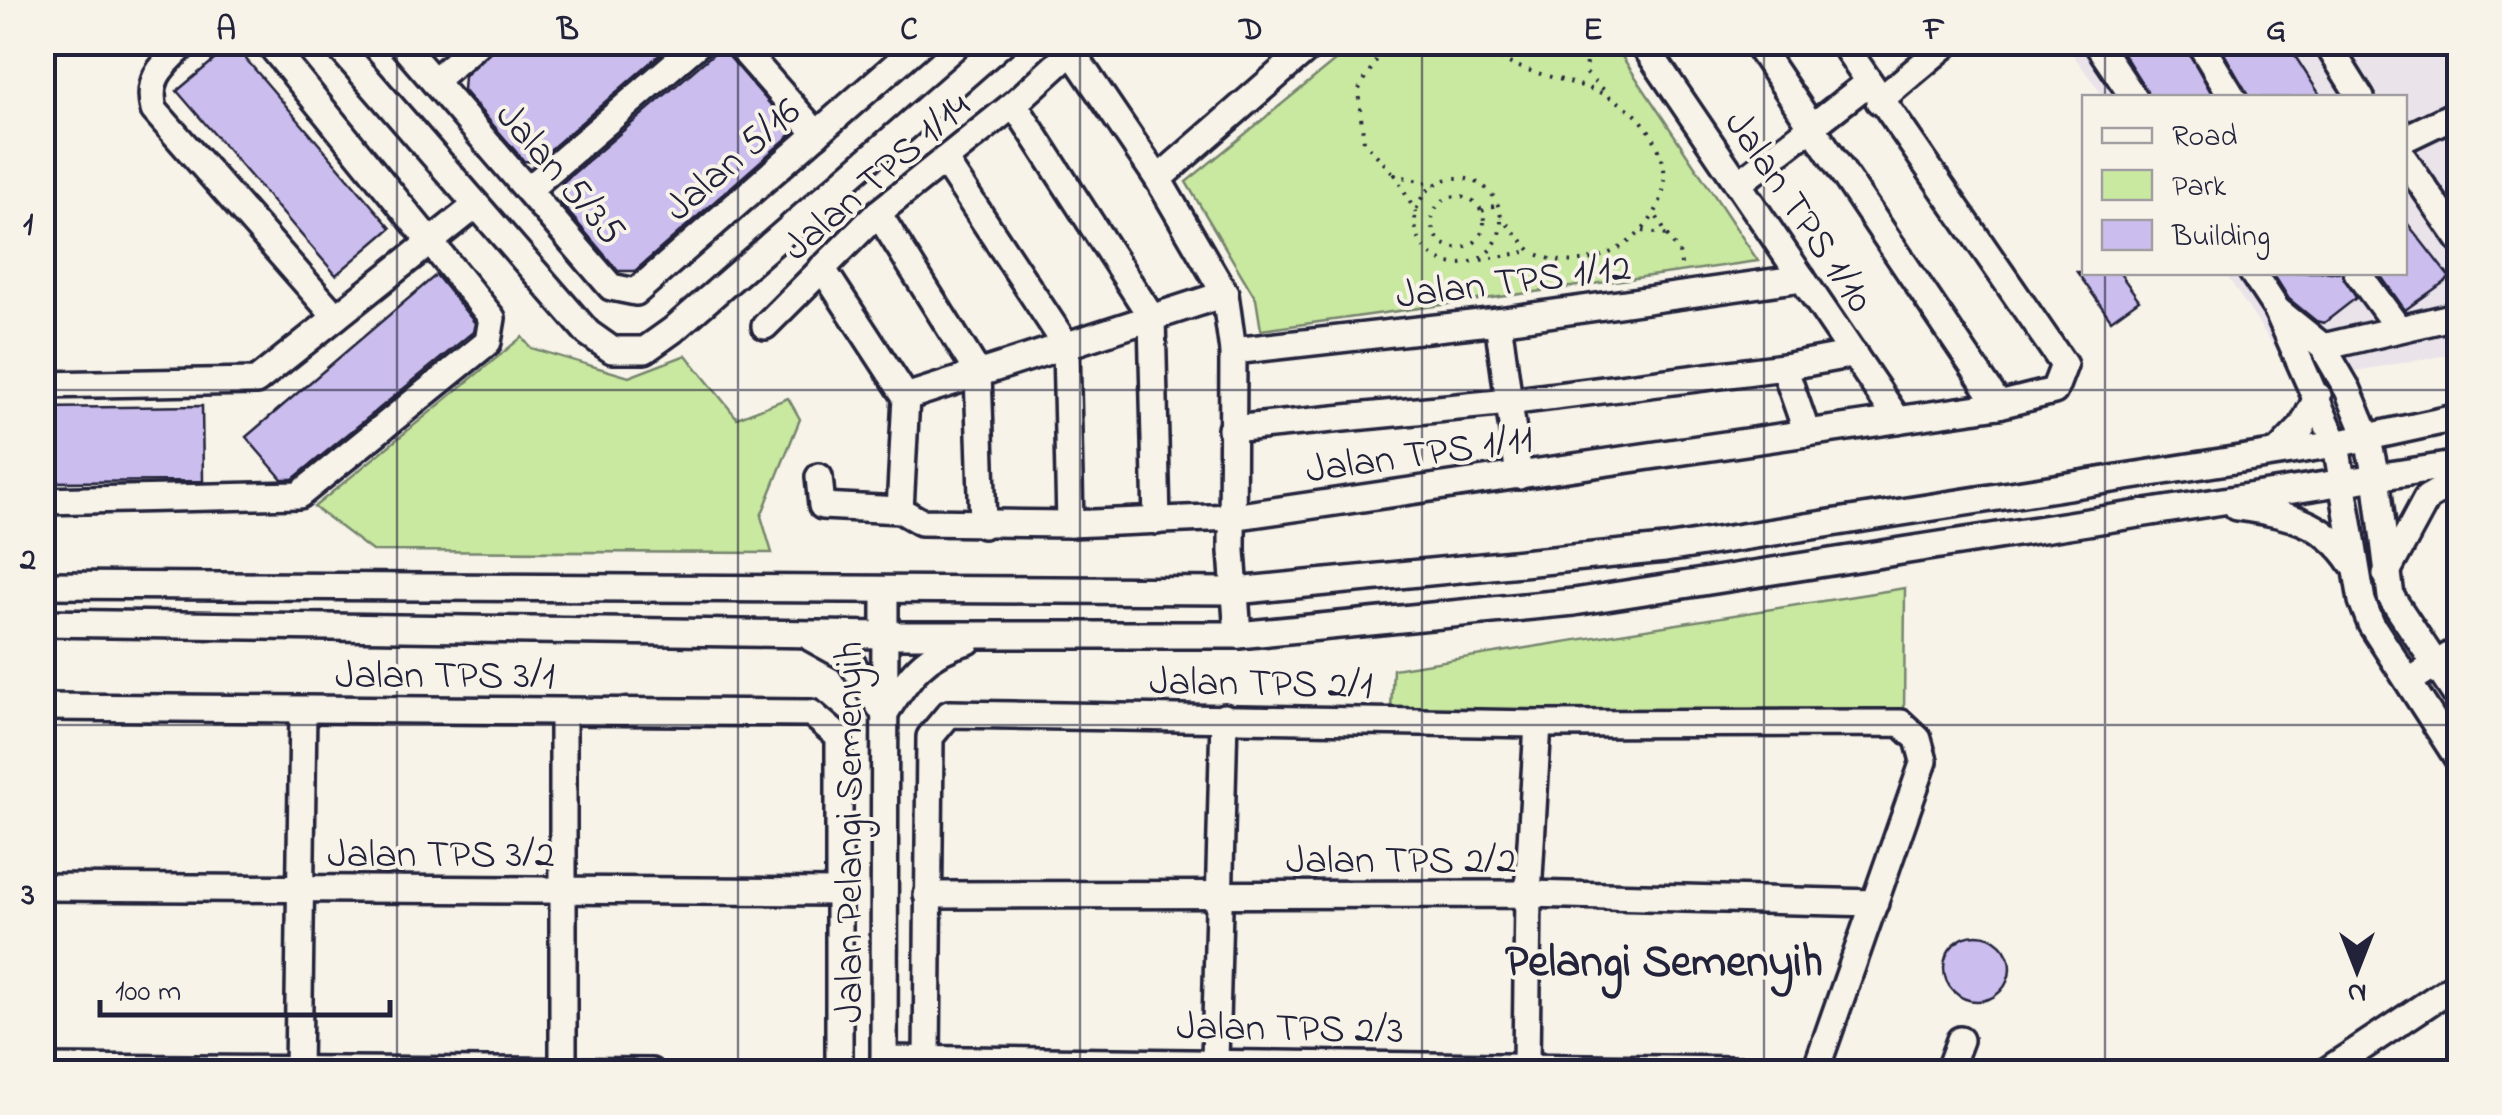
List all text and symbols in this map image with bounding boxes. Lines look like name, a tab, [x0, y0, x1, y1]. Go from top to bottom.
text: A	[216, 8, 236, 55]
text: B	[555, 8, 579, 55]
text: C	[900, 8, 918, 55]
text: D	[1237, 8, 1263, 55]
text: E	[1583, 8, 1603, 55]
text: F	[1922, 8, 1945, 55]
text: G	[2266, 8, 2286, 55]
street label: Jalan TPS 1/14	[771, 80, 985, 277]
street label: Jalan 5/16	[652, 85, 815, 238]
street label: Jalan 5/35	[479, 90, 638, 260]
legend	[2082, 95, 2407, 275]
street label: Jalan TPS 1/10	[1707, 99, 1887, 326]
text: Road	[2172, 116, 2237, 160]
text: Park	[2172, 166, 2227, 210]
text: 1	[23, 203, 33, 250]
text: Building	[2171, 216, 2270, 260]
street label: Jalan TPS 1/12	[1393, 240, 1634, 327]
street label: Jalan TPS 1/11	[1302, 411, 1537, 502]
text: 2	[19, 538, 36, 585]
street label: Jalan Pelangi Semenyih	[822, 641, 881, 1023]
street label: Jalan TPS 3/1	[335, 648, 555, 707]
street label: Jalan TPS 2/1	[1149, 654, 1373, 717]
street label: Jalan TPS 3/2	[327, 827, 555, 886]
street label: Jalan TPS 2/2	[1286, 833, 1516, 892]
text: 3	[20, 873, 35, 920]
north arrow	[2307, 920, 2407, 1020]
district label: Pelangi Semenyih	[1505, 931, 1823, 999]
scale bar	[100, 955, 390, 1017]
text: 100 m	[115, 971, 181, 1015]
text: N	[2348, 971, 2366, 1012]
street label: Jalan TPS 2/3	[1176, 999, 1404, 1062]

